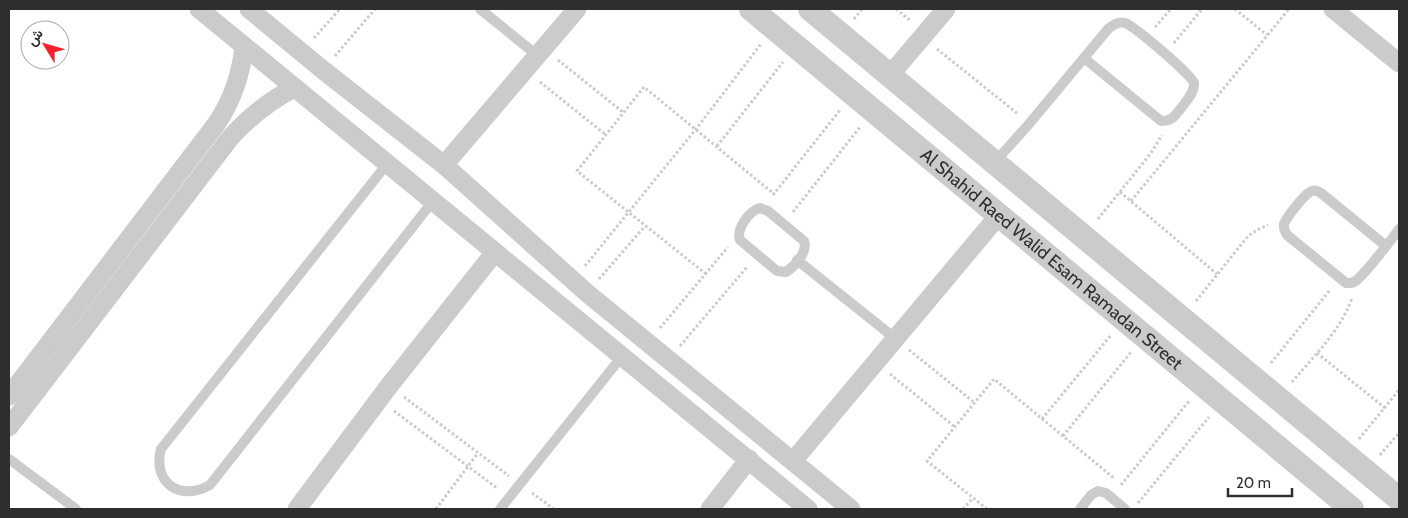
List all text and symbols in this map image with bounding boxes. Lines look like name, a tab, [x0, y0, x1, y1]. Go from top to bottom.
north arrow	[20, 20, 70, 70]
text: ش	[22, 25, 47, 49]
street label: Al Shahid Raed Walid Esam Ramadan Street	[916, 144, 1187, 374]
scale bar	[1228, 466, 1292, 498]
text: 20 m	[1236, 474, 1271, 492]

